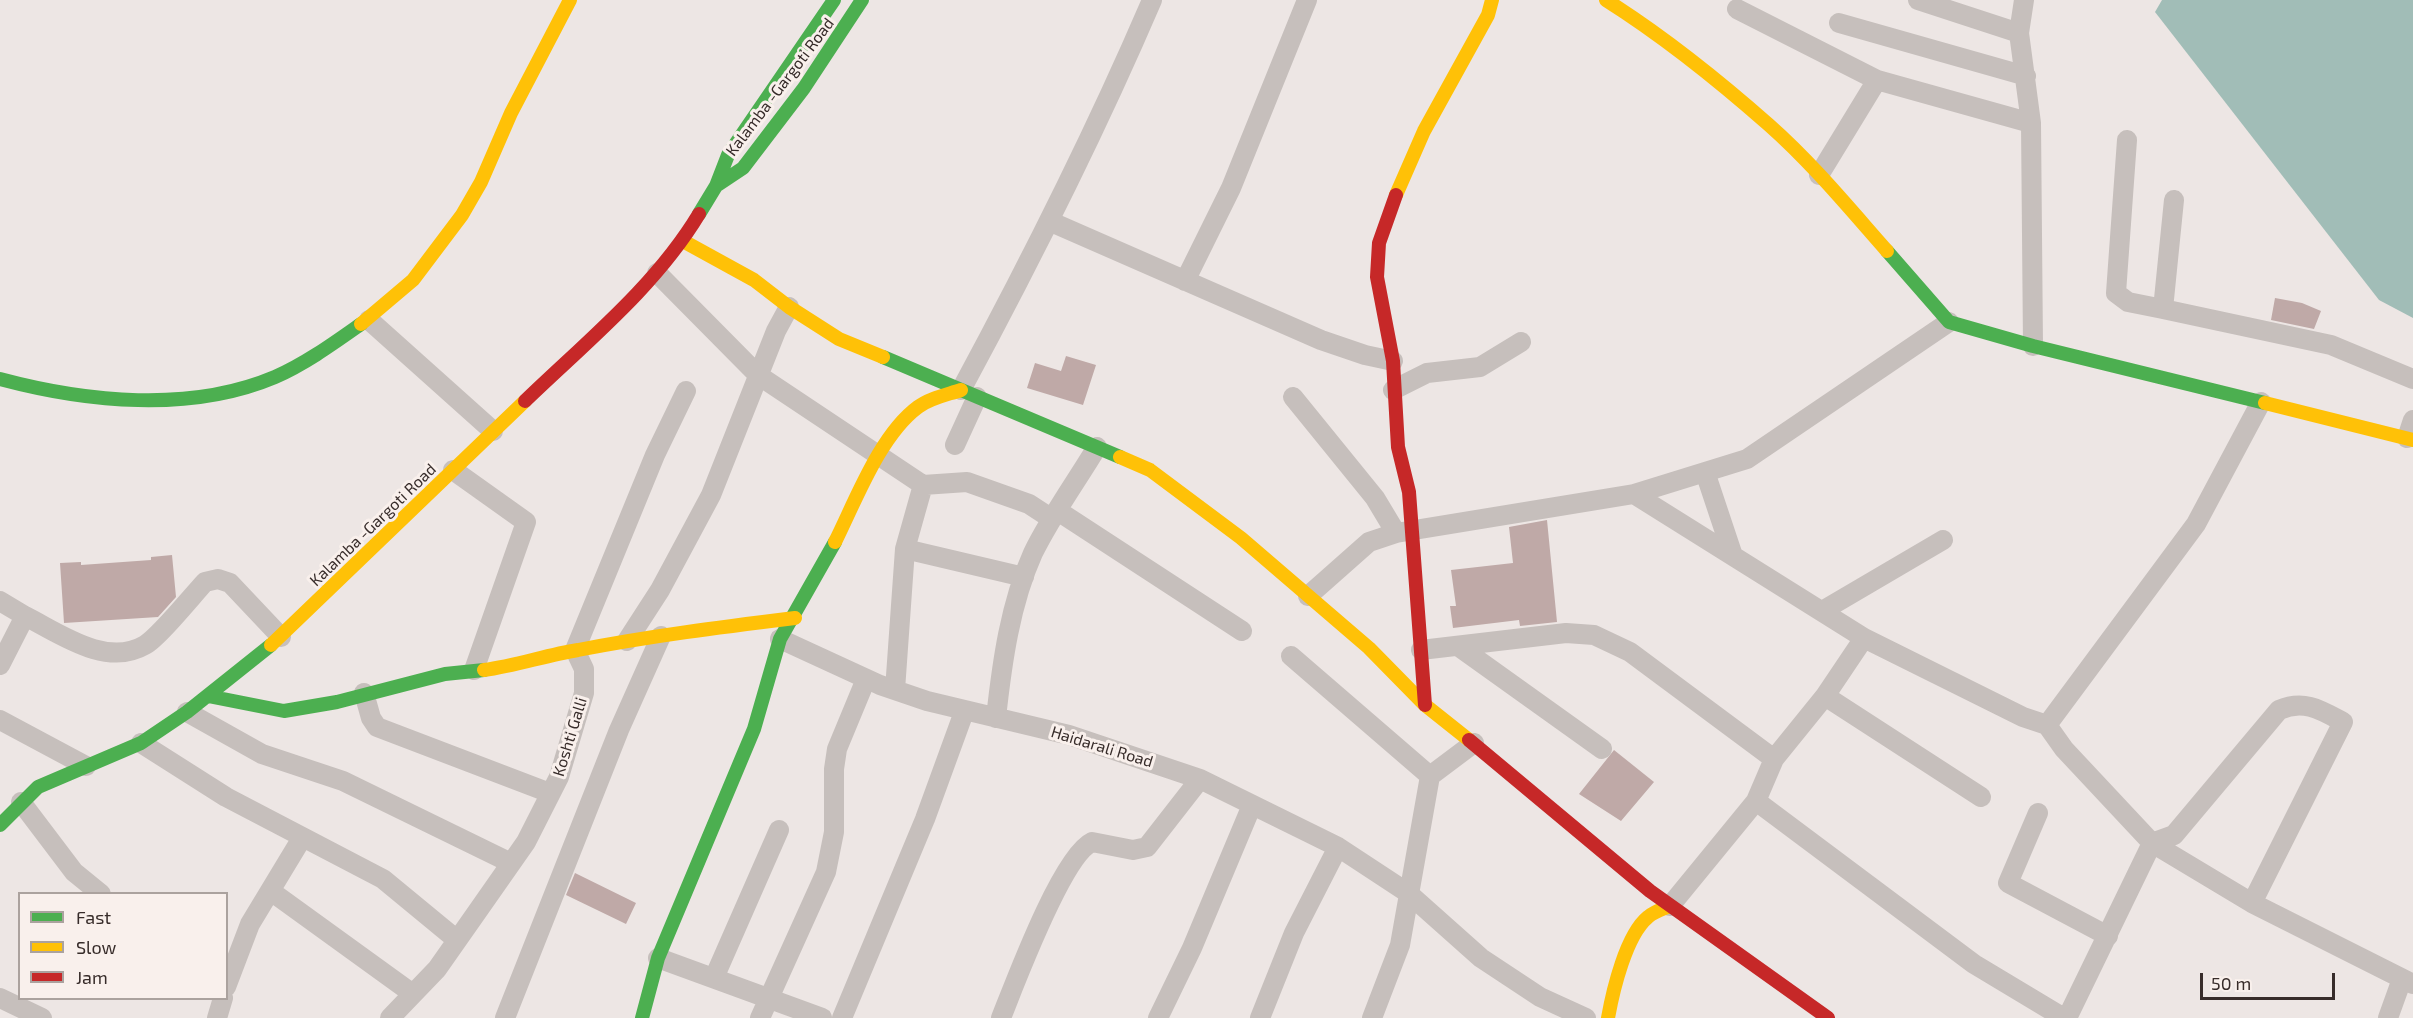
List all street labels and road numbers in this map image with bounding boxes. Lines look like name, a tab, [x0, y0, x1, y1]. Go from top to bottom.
street label: Kalamba -Gargoti Road	[722, 14, 838, 160]
street label: Kalamba -Gargoti Road	[306, 460, 440, 590]
street label: Koshti Galli	[549, 695, 591, 779]
street label: Haidarali Road	[1049, 722, 1155, 772]

